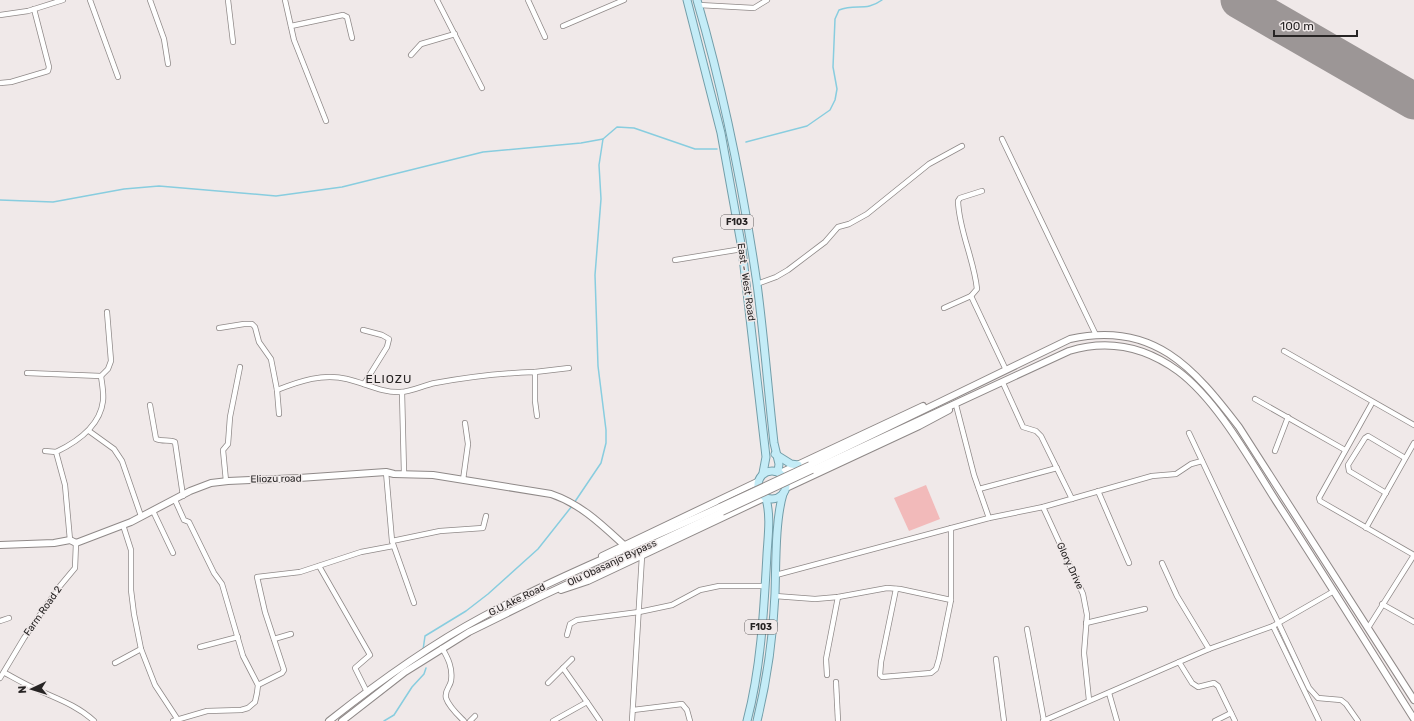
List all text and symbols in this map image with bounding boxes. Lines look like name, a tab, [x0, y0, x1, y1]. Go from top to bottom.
scale bar	[1274, 12, 1357, 38]
text: 100 m	[1280, 19, 1314, 33]
road number: F103	[721, 215, 753, 229]
street label: East - West Road	[735, 242, 757, 322]
district label: ELIOZU	[366, 372, 412, 386]
street label: Eliozu road	[250, 473, 302, 485]
street label: Olu Obasanjo Bypass	[565, 537, 659, 589]
street label: Glory Drive	[1054, 541, 1086, 592]
street label: G.U Ake Road	[487, 581, 547, 619]
street label: Farm Road 2	[21, 584, 65, 638]
road number: F103	[745, 620, 777, 634]
north arrow	[12, 669, 52, 709]
text: N	[16, 685, 29, 694]

